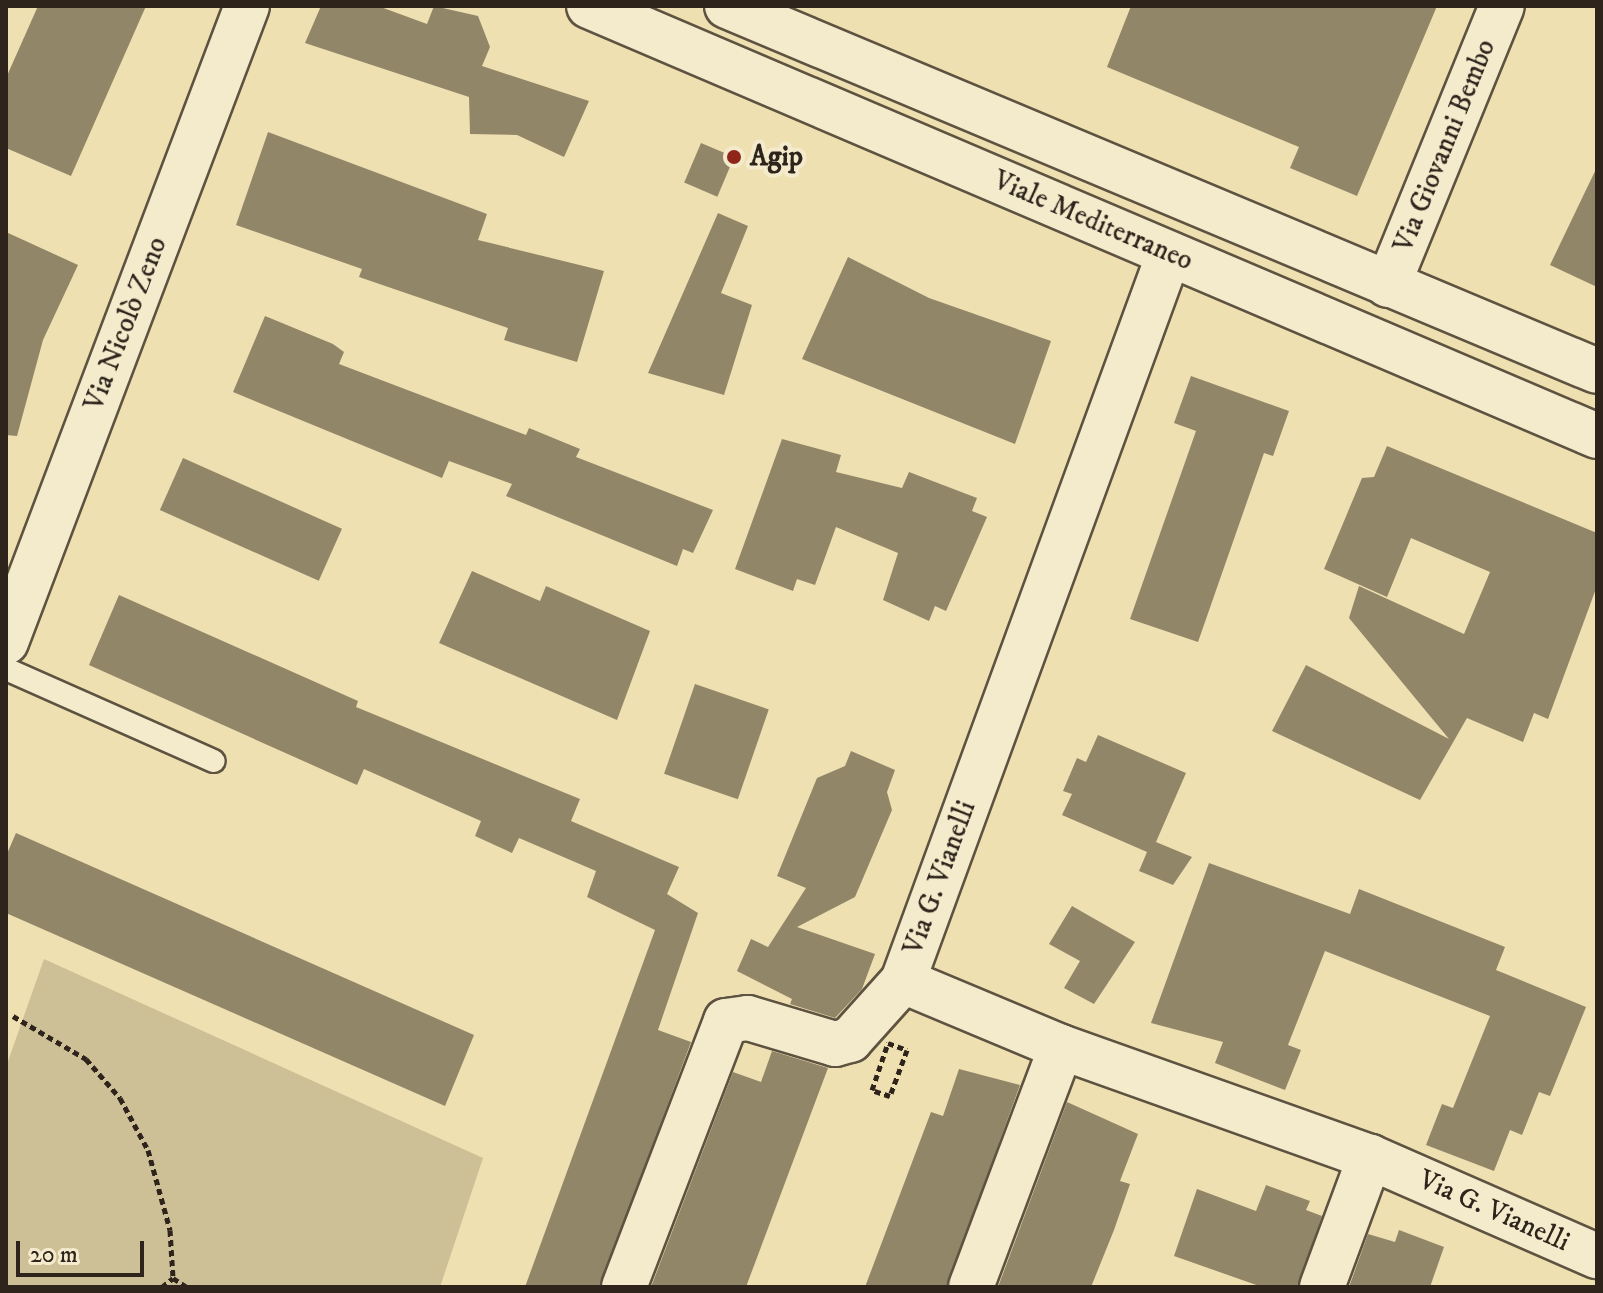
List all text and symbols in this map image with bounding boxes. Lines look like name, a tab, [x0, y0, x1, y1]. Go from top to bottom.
street label: Via Giovanni Bembo	[1387, 35, 1503, 257]
place label: Agip	[750, 140, 803, 174]
marker: Agip	[725, 148, 743, 166]
street label: Viale Mediterraneo	[988, 164, 1198, 278]
street label: Via Nicolò Zeno	[77, 232, 175, 416]
street label: Via G. Vianelli	[897, 796, 983, 960]
street label: Via G. Vianelli	[1413, 1163, 1575, 1259]
scale bar	[20, 1225, 148, 1275]
text: 20 m	[30, 1240, 78, 1270]

